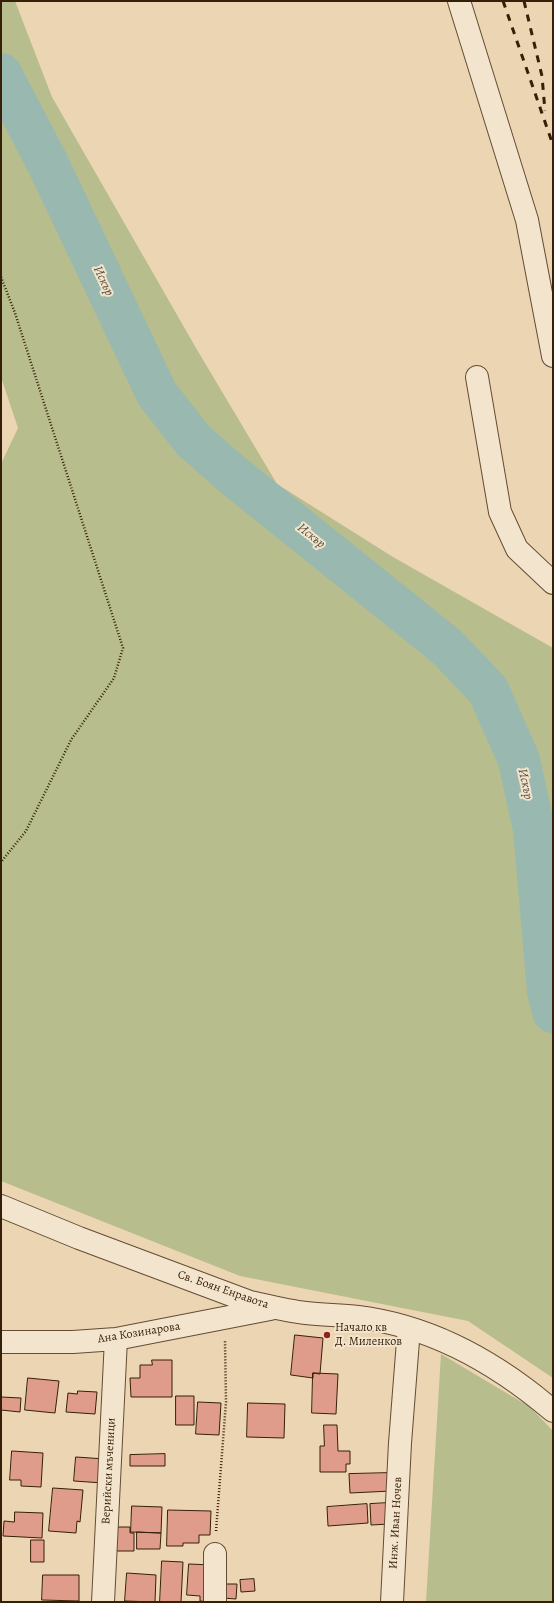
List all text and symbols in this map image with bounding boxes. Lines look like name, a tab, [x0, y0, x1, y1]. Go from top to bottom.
water label: Искър	[89, 264, 117, 298]
water label: Искър	[294, 520, 328, 552]
water label: Искър	[514, 767, 536, 801]
street label: Св. Боян Енравота	[176, 1268, 270, 1312]
street label: Ана Козинарова	[97, 1319, 181, 1347]
place label: Начало кв Д. Миленков	[335, 1321, 402, 1349]
marker: Начало кв Д. Миленков	[322, 1330, 332, 1340]
street label: Верийски мъченици	[99, 1417, 119, 1525]
street label: Инж. Иван Ночев	[386, 1477, 406, 1569]

